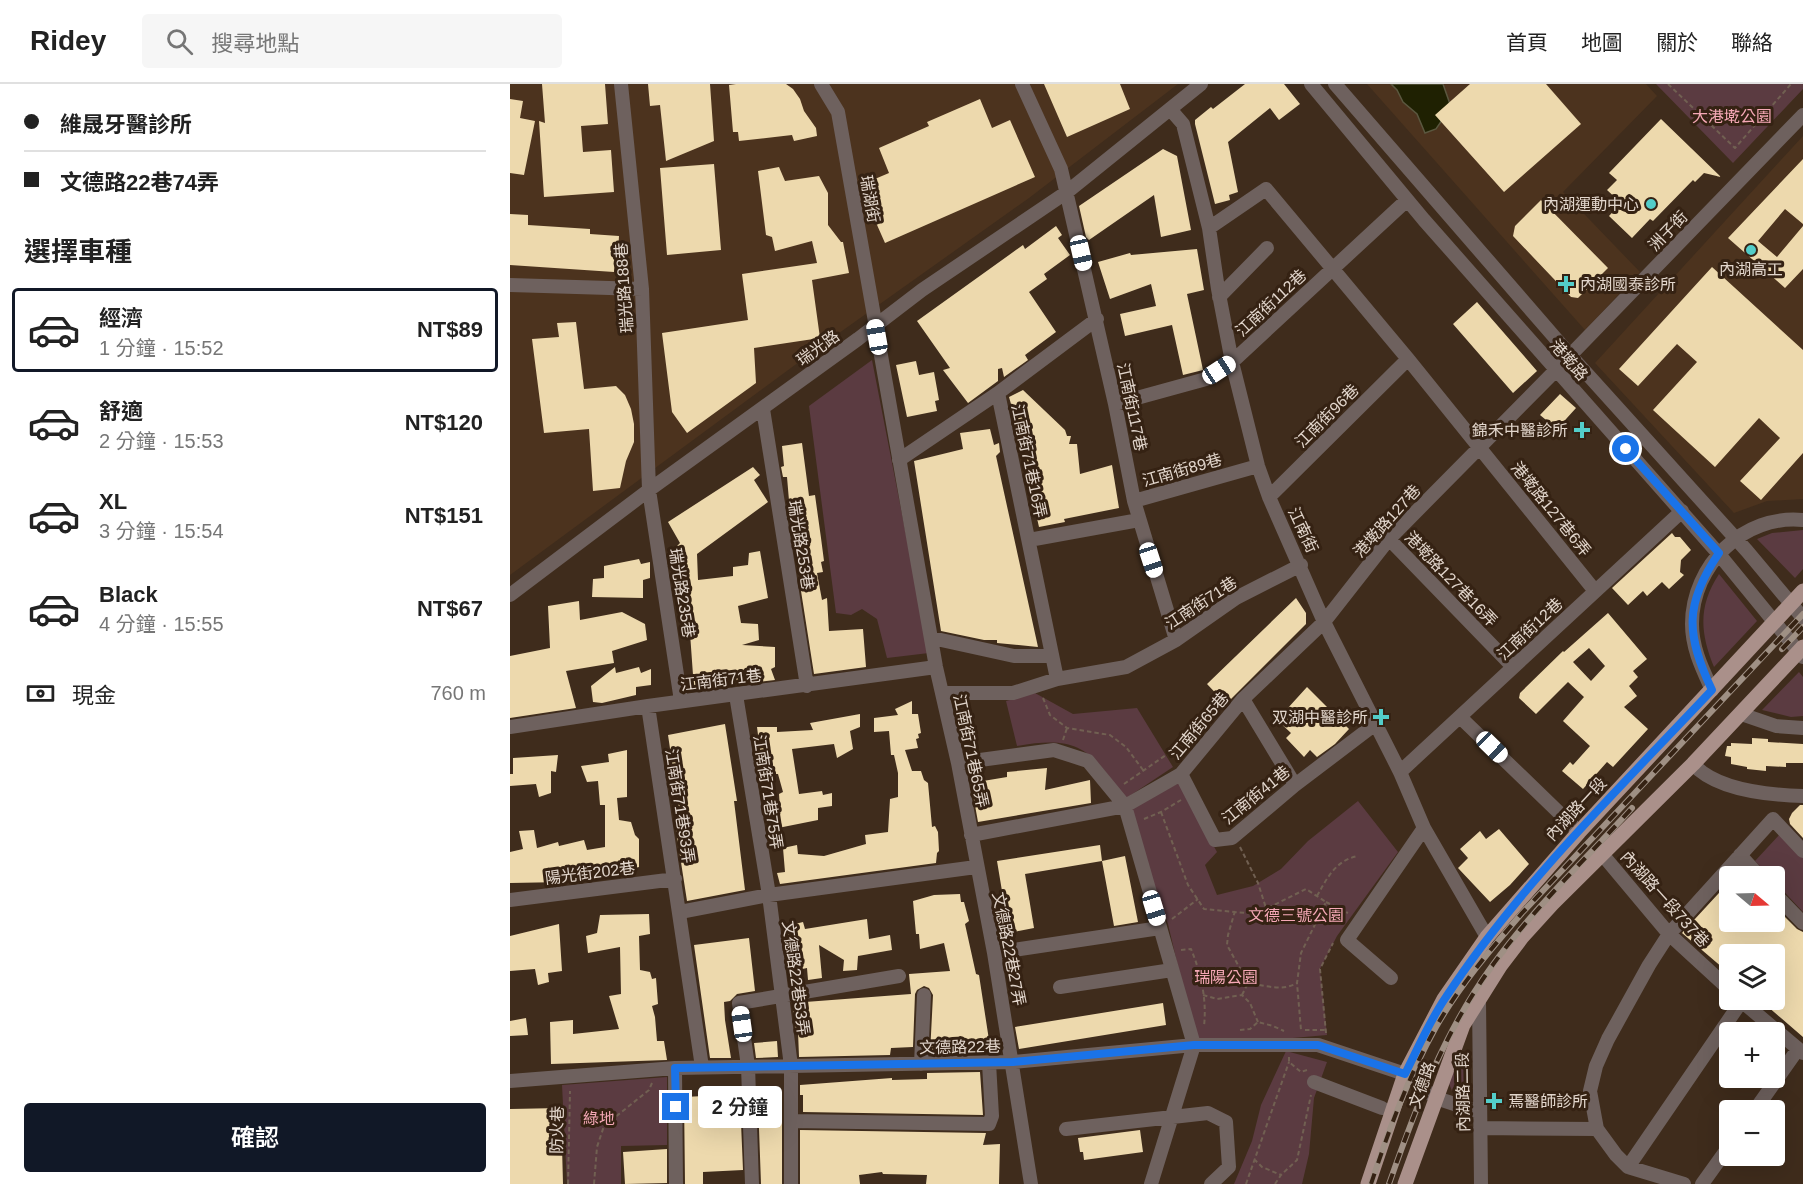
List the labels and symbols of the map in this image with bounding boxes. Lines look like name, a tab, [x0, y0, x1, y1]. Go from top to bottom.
park label: 大港墘公園	[1692, 108, 1772, 125]
street label: 瑞湖街	[857, 174, 883, 224]
place label: 內湖運動中心	[1543, 196, 1639, 213]
marker: 內湖運動中心	[1644, 197, 1658, 211]
street label: 洲子街	[1645, 208, 1691, 254]
car	[1068, 233, 1094, 273]
street label: 瑞光路188巷	[612, 242, 636, 334]
marker: 內湖高工	[1744, 243, 1758, 257]
place label: 內湖高工	[1719, 261, 1783, 278]
street label: 江南街112巷	[1232, 266, 1310, 340]
marker: 內湖國泰診所	[1557, 275, 1575, 293]
place label: 內湖國泰診所	[1580, 276, 1676, 293]
car	[865, 318, 889, 356]
street label: 瑞光路	[794, 327, 842, 369]
street label: 港墘路	[1547, 336, 1591, 384]
car	[1199, 353, 1239, 387]
street label: 江南街117巷	[1114, 361, 1150, 453]
street label: 江南街96巷	[1292, 381, 1362, 451]
street label: 江南街71巷16弄	[1009, 403, 1049, 519]
marker: 錦禾中醫診所	[1573, 421, 1591, 439]
place label: 錦禾中醫診所	[1472, 422, 1568, 439]
route start	[1612, 435, 1639, 462]
street label: 江南街89巷	[1140, 451, 1224, 489]
street label: 港墘路127巷6弄	[1508, 459, 1594, 559]
street label: 港墘路127巷	[1350, 482, 1424, 560]
street label: 瑞光路253巷	[786, 499, 816, 591]
street label: 江南街	[1285, 505, 1321, 555]
street label: 港墘路127巷16弄	[1402, 528, 1500, 630]
car	[1137, 540, 1165, 580]
street label: 瑞光路235巷	[667, 547, 697, 639]
street label: 江南街71巷	[1162, 574, 1240, 632]
street label: 江南街12巷	[1494, 595, 1566, 663]
street label: 江南街71巷	[679, 667, 763, 693]
street label: 江南街65巷	[1166, 689, 1232, 763]
street label: 江南街71巷65弄	[951, 693, 991, 809]
marker: 双湖中醫診所	[1372, 708, 1390, 726]
place label: 双湖中醫診所	[1272, 709, 1368, 726]
car	[1473, 728, 1511, 766]
street label: 江南街71巷75弄	[751, 734, 785, 850]
street label: 江南街71巷93弄	[663, 748, 697, 864]
street label: 江南街41巷	[1219, 763, 1293, 827]
street label: 內湖路一段	[1542, 774, 1610, 844]
street label: 內湖路一段737巷	[1618, 848, 1712, 950]
street label: 陽光街202巷	[544, 859, 636, 887]
north arrow	[1719, 866, 1785, 932]
car	[1140, 888, 1168, 928]
street label: 文德路22巷27弄	[990, 891, 1028, 1007]
park label: 文德三號公園	[1248, 907, 1344, 924]
street label: 文德路22巷53弄	[780, 920, 812, 1036]
park label: 瑞陽公園	[1194, 969, 1258, 986]
car	[731, 1005, 753, 1043]
street label: 文德路22巷	[919, 1038, 1001, 1056]
street label: 內湖路二段	[1454, 1052, 1472, 1132]
street label: 文德路	[1406, 1060, 1438, 1110]
callout: 2 分鐘	[697, 1086, 781, 1128]
marker: 焉醫師診所	[1485, 1092, 1503, 1110]
route end	[662, 1093, 689, 1120]
place label: 焉醫師診所	[1508, 1093, 1588, 1110]
street label: 防火巷	[548, 1106, 566, 1154]
park label: 綠地	[583, 1110, 615, 1127]

